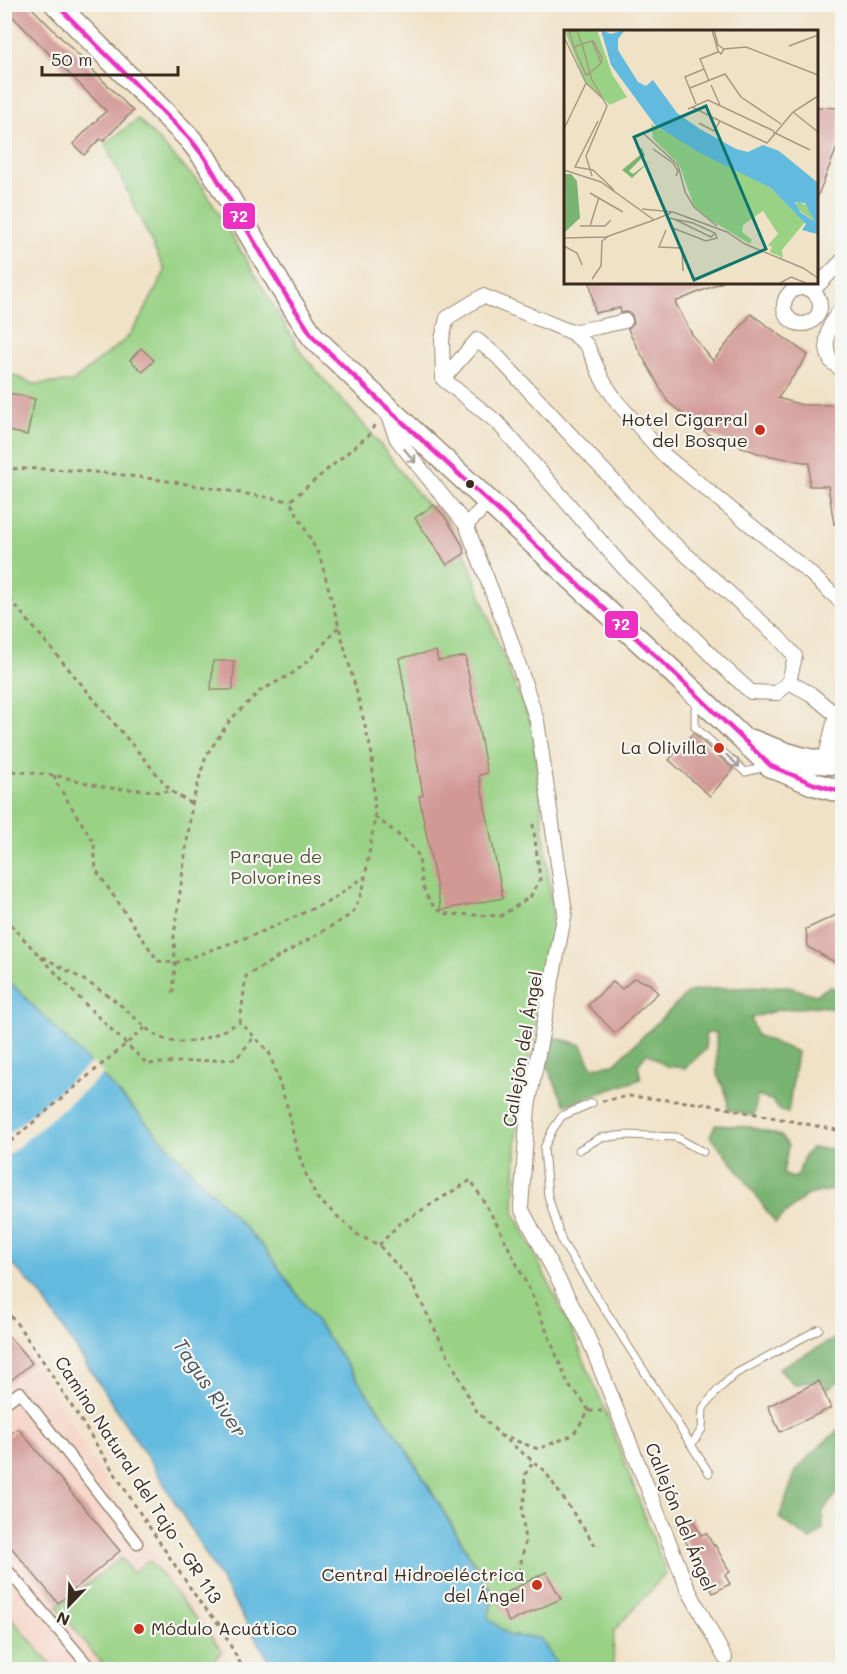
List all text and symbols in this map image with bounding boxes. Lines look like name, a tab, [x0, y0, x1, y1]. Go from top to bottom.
inset map	[564, 30, 817, 284]
scale bar	[42, 39, 178, 77]
text: 50 m	[51, 47, 93, 71]
line badge: 72	[222, 202, 256, 230]
text: 72	[230, 205, 248, 226]
place label: Hotel Cigarral del Bosque	[621, 407, 748, 452]
marker: Hotel Cigarral del Bosque	[753, 423, 767, 437]
one-way arrow	[403, 447, 416, 463]
unlabelled marker	[464, 478, 476, 490]
line badge: 72	[604, 610, 639, 639]
text: 72	[612, 613, 630, 634]
place label: La Olivilla	[621, 735, 707, 759]
marker: La Olivilla	[712, 741, 726, 755]
one-way arrow	[725, 754, 740, 768]
park label: Parque de Polvorines	[230, 844, 322, 889]
street label: Callejón del Ángel	[496, 969, 548, 1129]
water label: Tagus River	[168, 1333, 254, 1442]
street label: Camino Natural del Tajo - GR 113	[50, 1351, 228, 1608]
street label: Callejón del Ángel	[640, 1439, 722, 1594]
place label: Central Hidroeléctrica del Ángel	[321, 1562, 525, 1607]
north arrow	[39, 1575, 99, 1635]
marker: Central Hidroeléctrica del Ángel	[530, 1578, 544, 1592]
text: N	[53, 1607, 73, 1631]
place label: Módulo Acuático	[151, 1616, 297, 1640]
marker: Módulo Acuático	[132, 1622, 146, 1636]

